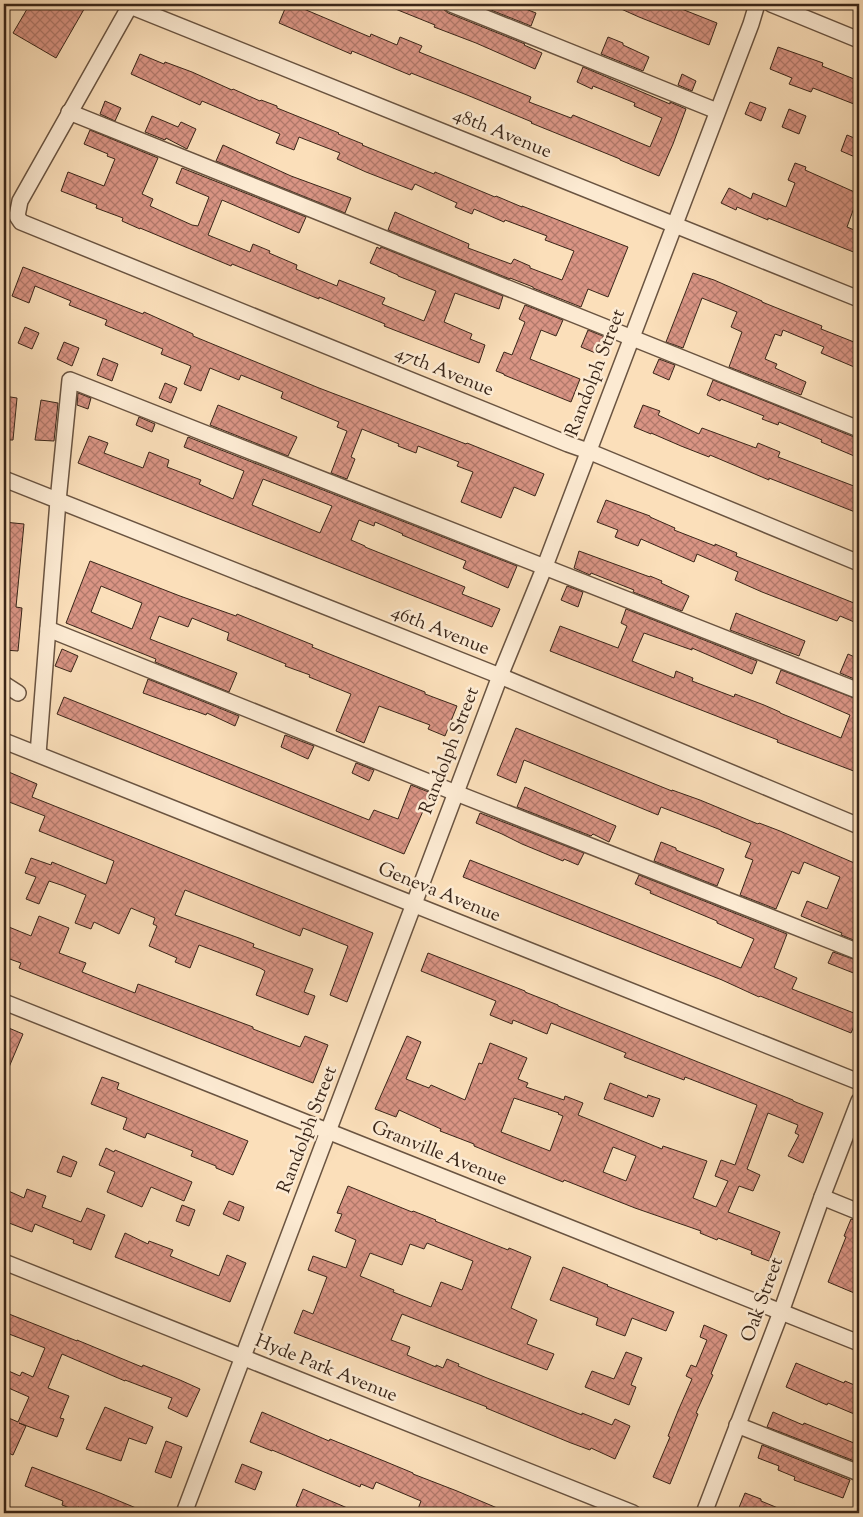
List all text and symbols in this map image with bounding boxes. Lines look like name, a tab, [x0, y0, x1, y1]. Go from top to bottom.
street label: 48th Avenue	[449, 102, 556, 166]
street label: Randolph Street	[559, 305, 633, 440]
street label: 47th Avenue	[391, 340, 498, 404]
street label: 46th Avenue	[387, 599, 493, 663]
street label: Randolph Street	[413, 683, 487, 818]
street label: Geneva Avenue	[374, 856, 505, 930]
street label: Randolph Street	[271, 1062, 345, 1197]
street label: Granville Avenue	[367, 1114, 511, 1194]
street label: Oak Street	[735, 1253, 791, 1346]
street label: Hyde Park Avenue	[251, 1328, 401, 1410]

